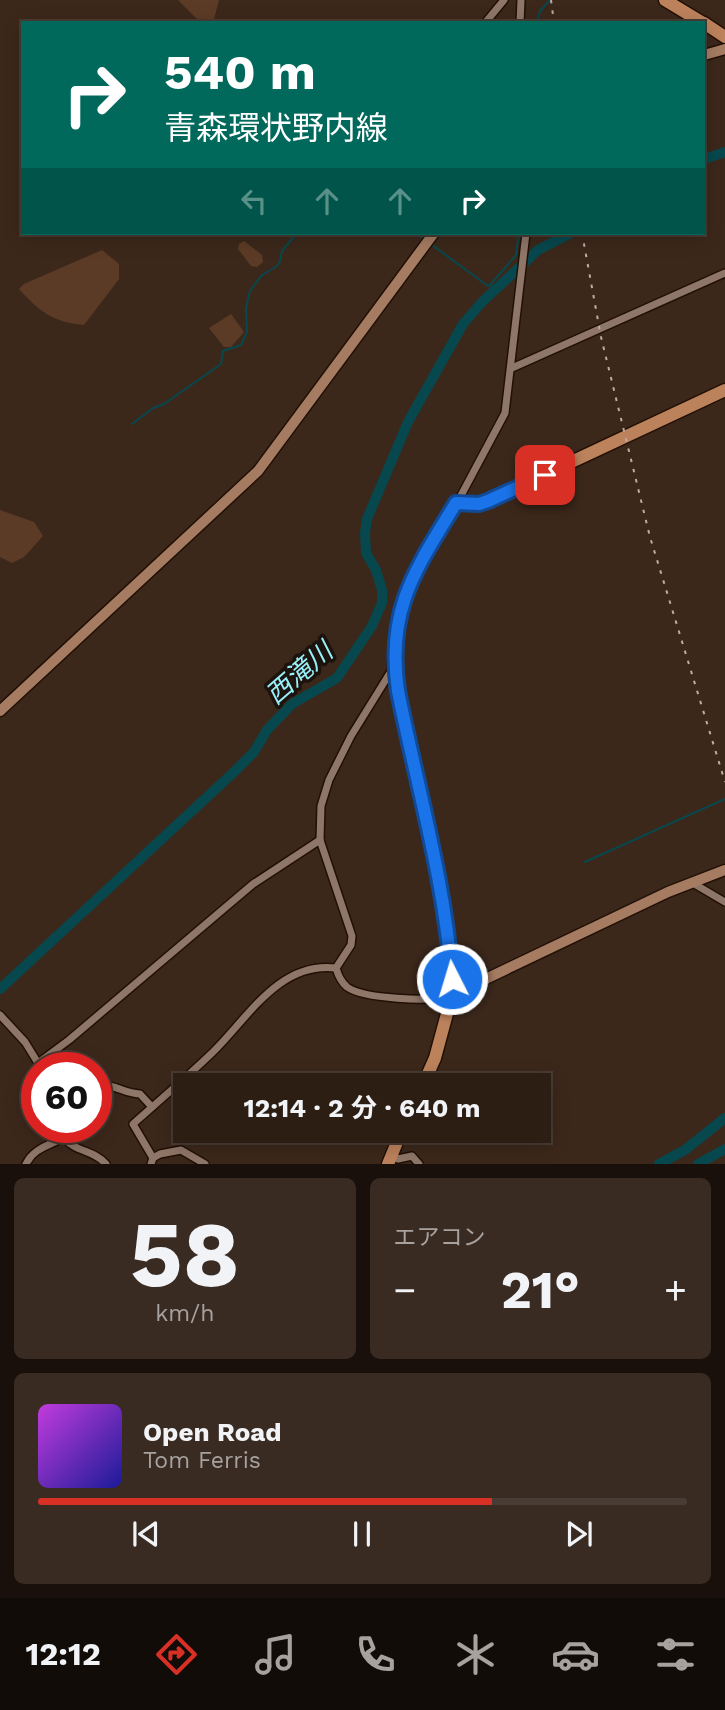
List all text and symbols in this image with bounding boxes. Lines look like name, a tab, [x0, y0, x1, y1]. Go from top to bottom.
text: 540 m	[164, 43, 316, 101]
icon: right	[49, 49, 140, 140]
text: 青森環状野内線	[164, 109, 388, 147]
icon: left	[235, 182, 273, 220]
icon: ahead	[308, 182, 346, 220]
icon: ahead	[381, 182, 419, 220]
icon: right	[454, 182, 492, 220]
pin	[515, 445, 575, 505]
icon: arrive	[526, 456, 564, 494]
water label: 西滝川	[260, 634, 341, 710]
position arrow	[415, 942, 489, 1016]
speed limit sign: 60	[21, 1052, 112, 1143]
text: 12:14 · 2 分 · 640 m	[244, 1093, 480, 1123]
text: 58	[130, 1201, 240, 1308]
text: エアコン	[394, 1224, 486, 1251]
text: 21°	[501, 1260, 580, 1321]
text: −	[394, 1268, 416, 1312]
text: +	[664, 1268, 687, 1312]
text: km/h	[155, 1300, 214, 1327]
text: Open Road	[143, 1417, 281, 1447]
text: Tom Ferris	[143, 1447, 261, 1474]
icon: previous	[127, 1515, 165, 1553]
icon: pause	[343, 1515, 381, 1553]
icon: next	[560, 1515, 598, 1553]
icon: directions	[152, 1630, 201, 1679]
icon: music	[251, 1630, 300, 1679]
icon: phone	[351, 1630, 400, 1679]
icon: climate	[451, 1630, 500, 1679]
icon: car	[551, 1630, 600, 1679]
icon: filters	[651, 1630, 700, 1679]
text: 12:12	[25, 1635, 101, 1673]

